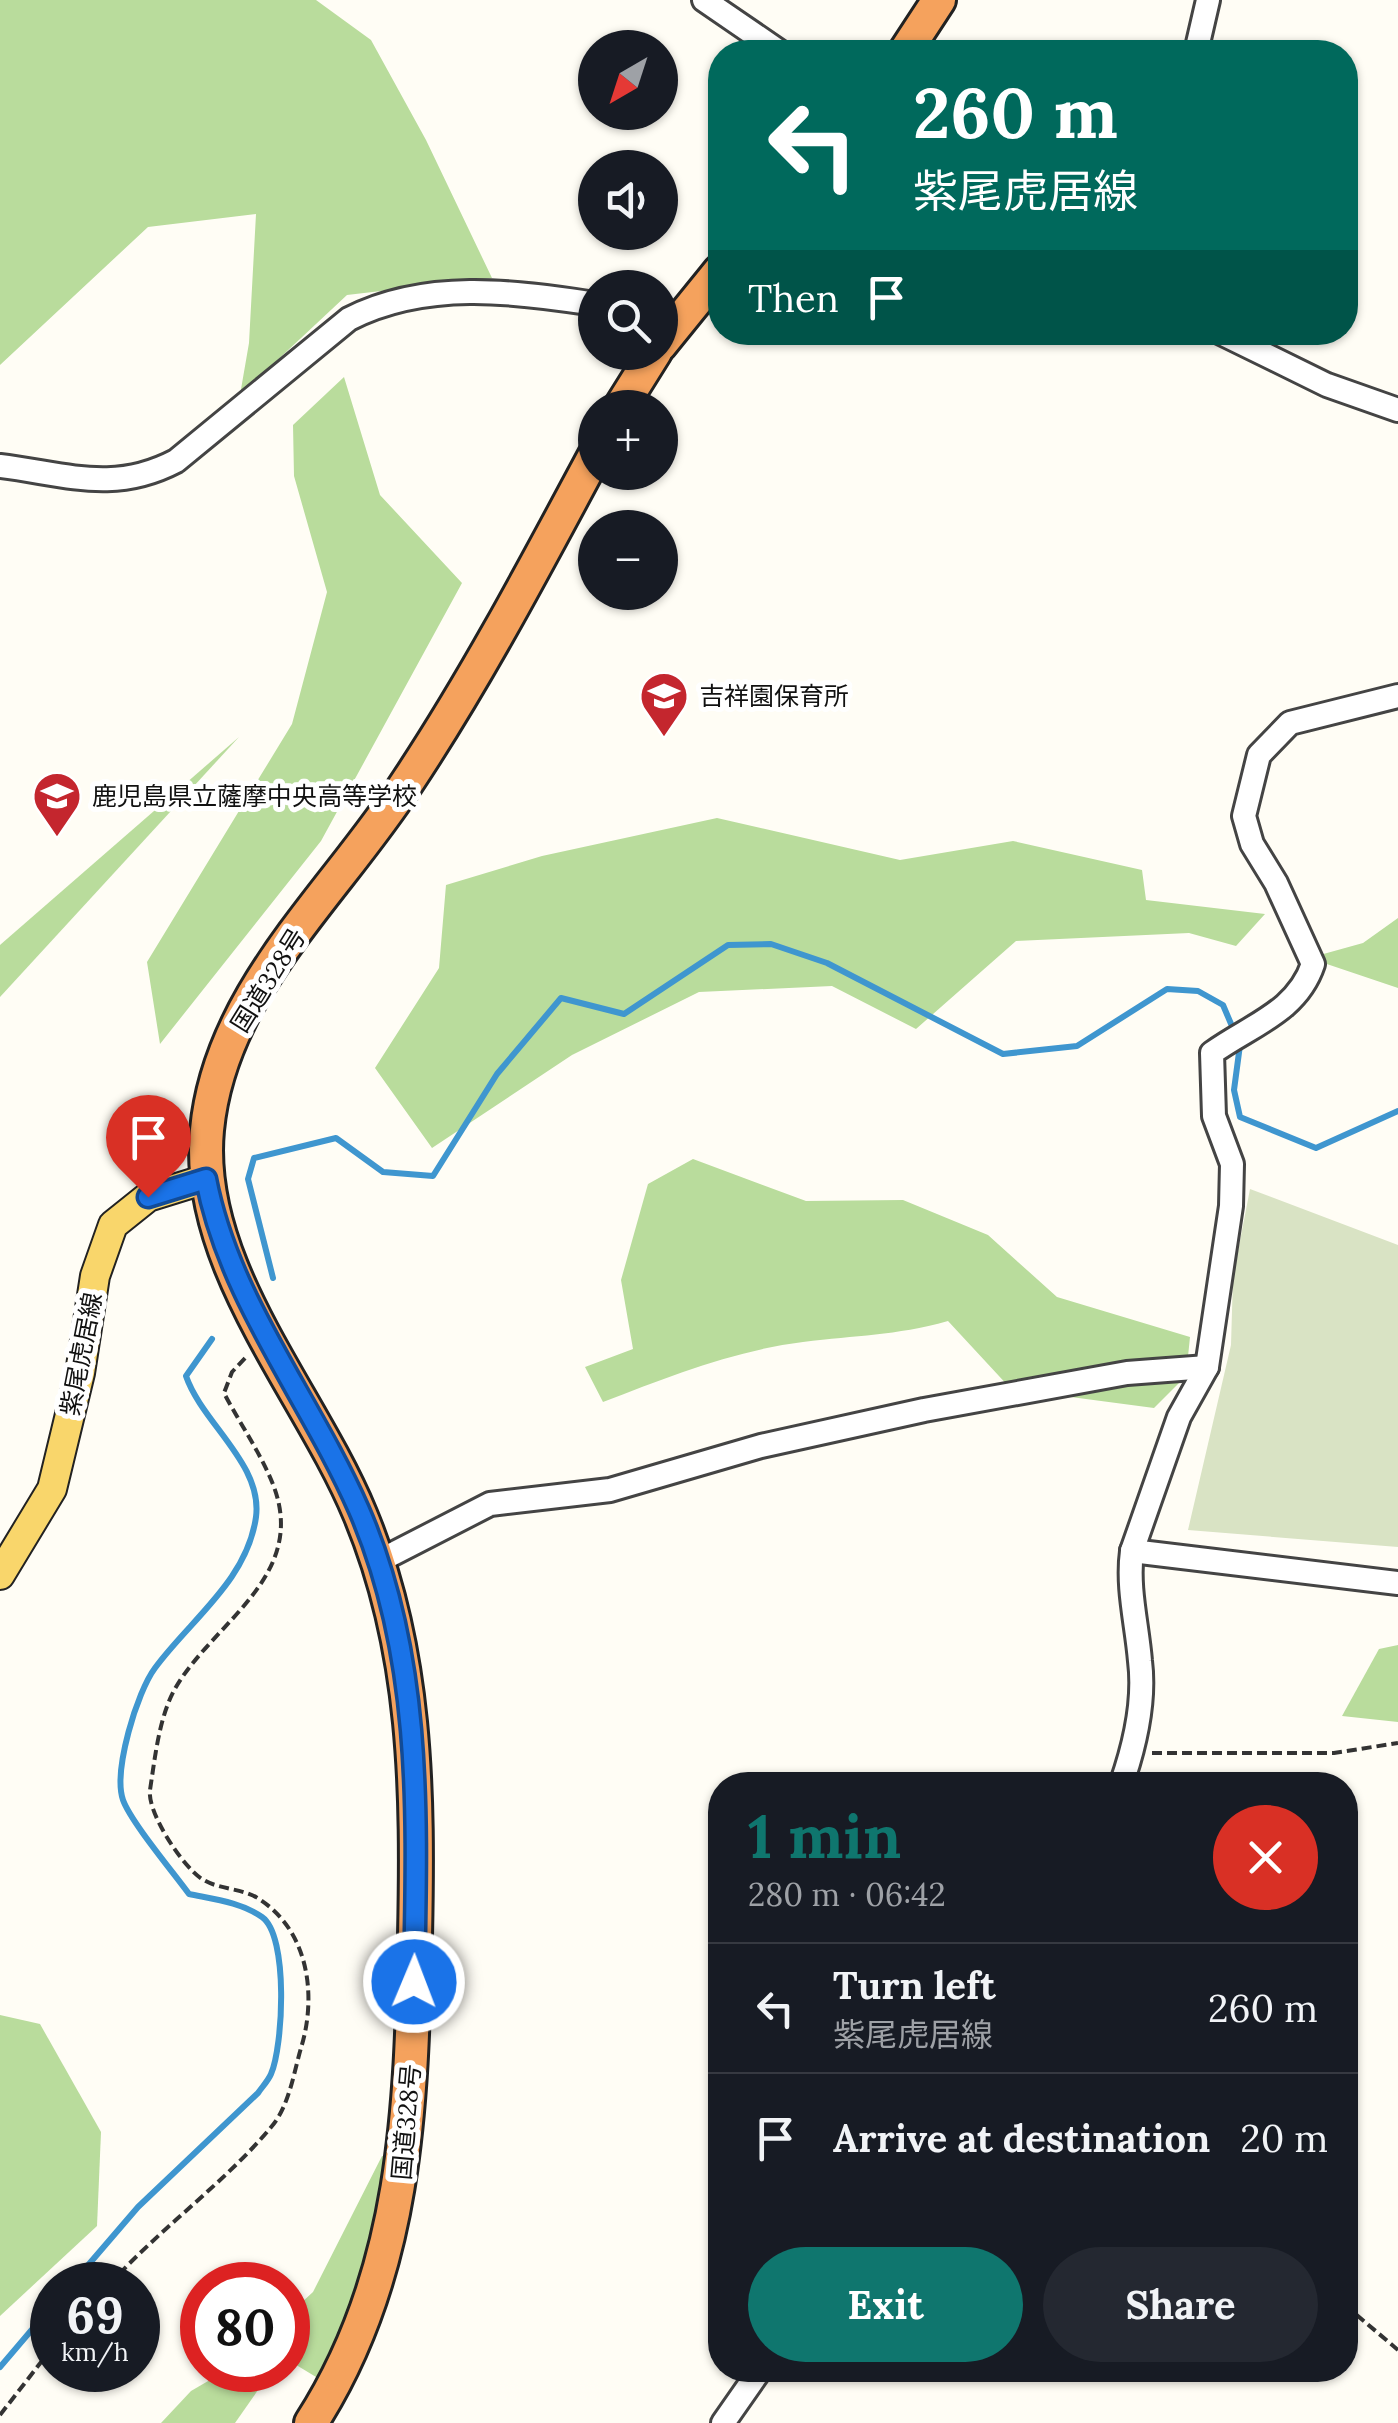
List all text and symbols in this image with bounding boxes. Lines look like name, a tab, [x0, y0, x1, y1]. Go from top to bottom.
north arrow	[578, 30, 678, 130]
map controls	[578, 30, 678, 610]
text: 260 m	[913, 68, 1118, 157]
icon: left	[748, 80, 878, 210]
button: sound	[578, 150, 678, 250]
text: 紫尾虎居線	[913, 162, 1138, 219]
button: search	[578, 270, 678, 370]
icon: arrive	[859, 270, 914, 325]
text: Then	[748, 274, 839, 322]
button: +	[578, 390, 678, 490]
button: −	[578, 510, 678, 610]
school or university icon: 吉祥園保育所	[638, 670, 690, 738]
place label: 吉祥園保育所	[699, 680, 849, 712]
school or university icon: 鹿児島県立薩摩中央高等学校	[31, 770, 83, 838]
place label: 鹿児島県立薩摩中央高等学校	[92, 780, 417, 812]
street label: 国道328号	[224, 922, 312, 1038]
pin	[106, 1095, 191, 1198]
icon: arrive	[121, 1110, 176, 1165]
street label: 紫尾虎居線	[53, 1290, 109, 1418]
text: 1 min	[748, 1798, 901, 1874]
button: close	[1213, 1805, 1318, 1910]
text: 280 m · 06:42	[748, 1874, 946, 1915]
position arrow	[362, 1930, 466, 2034]
text: Turn left	[833, 1961, 996, 2009]
icon: left	[748, 1981, 803, 2036]
text: 260 m	[1208, 1984, 1318, 2032]
text: 紫尾虎居線	[833, 2014, 993, 2055]
street label: 国道328号	[385, 2063, 427, 2181]
icon: arrive	[748, 2111, 803, 2166]
text: Arrive at destination	[833, 2114, 1210, 2162]
text: 20 m	[1240, 2114, 1328, 2162]
button: Exit	[748, 2247, 1023, 2362]
button: Share	[1043, 2247, 1318, 2362]
speed limit sign: 80	[180, 2262, 310, 2392]
text: 69	[66, 2283, 124, 2347]
text: km/h	[61, 2336, 129, 2368]

